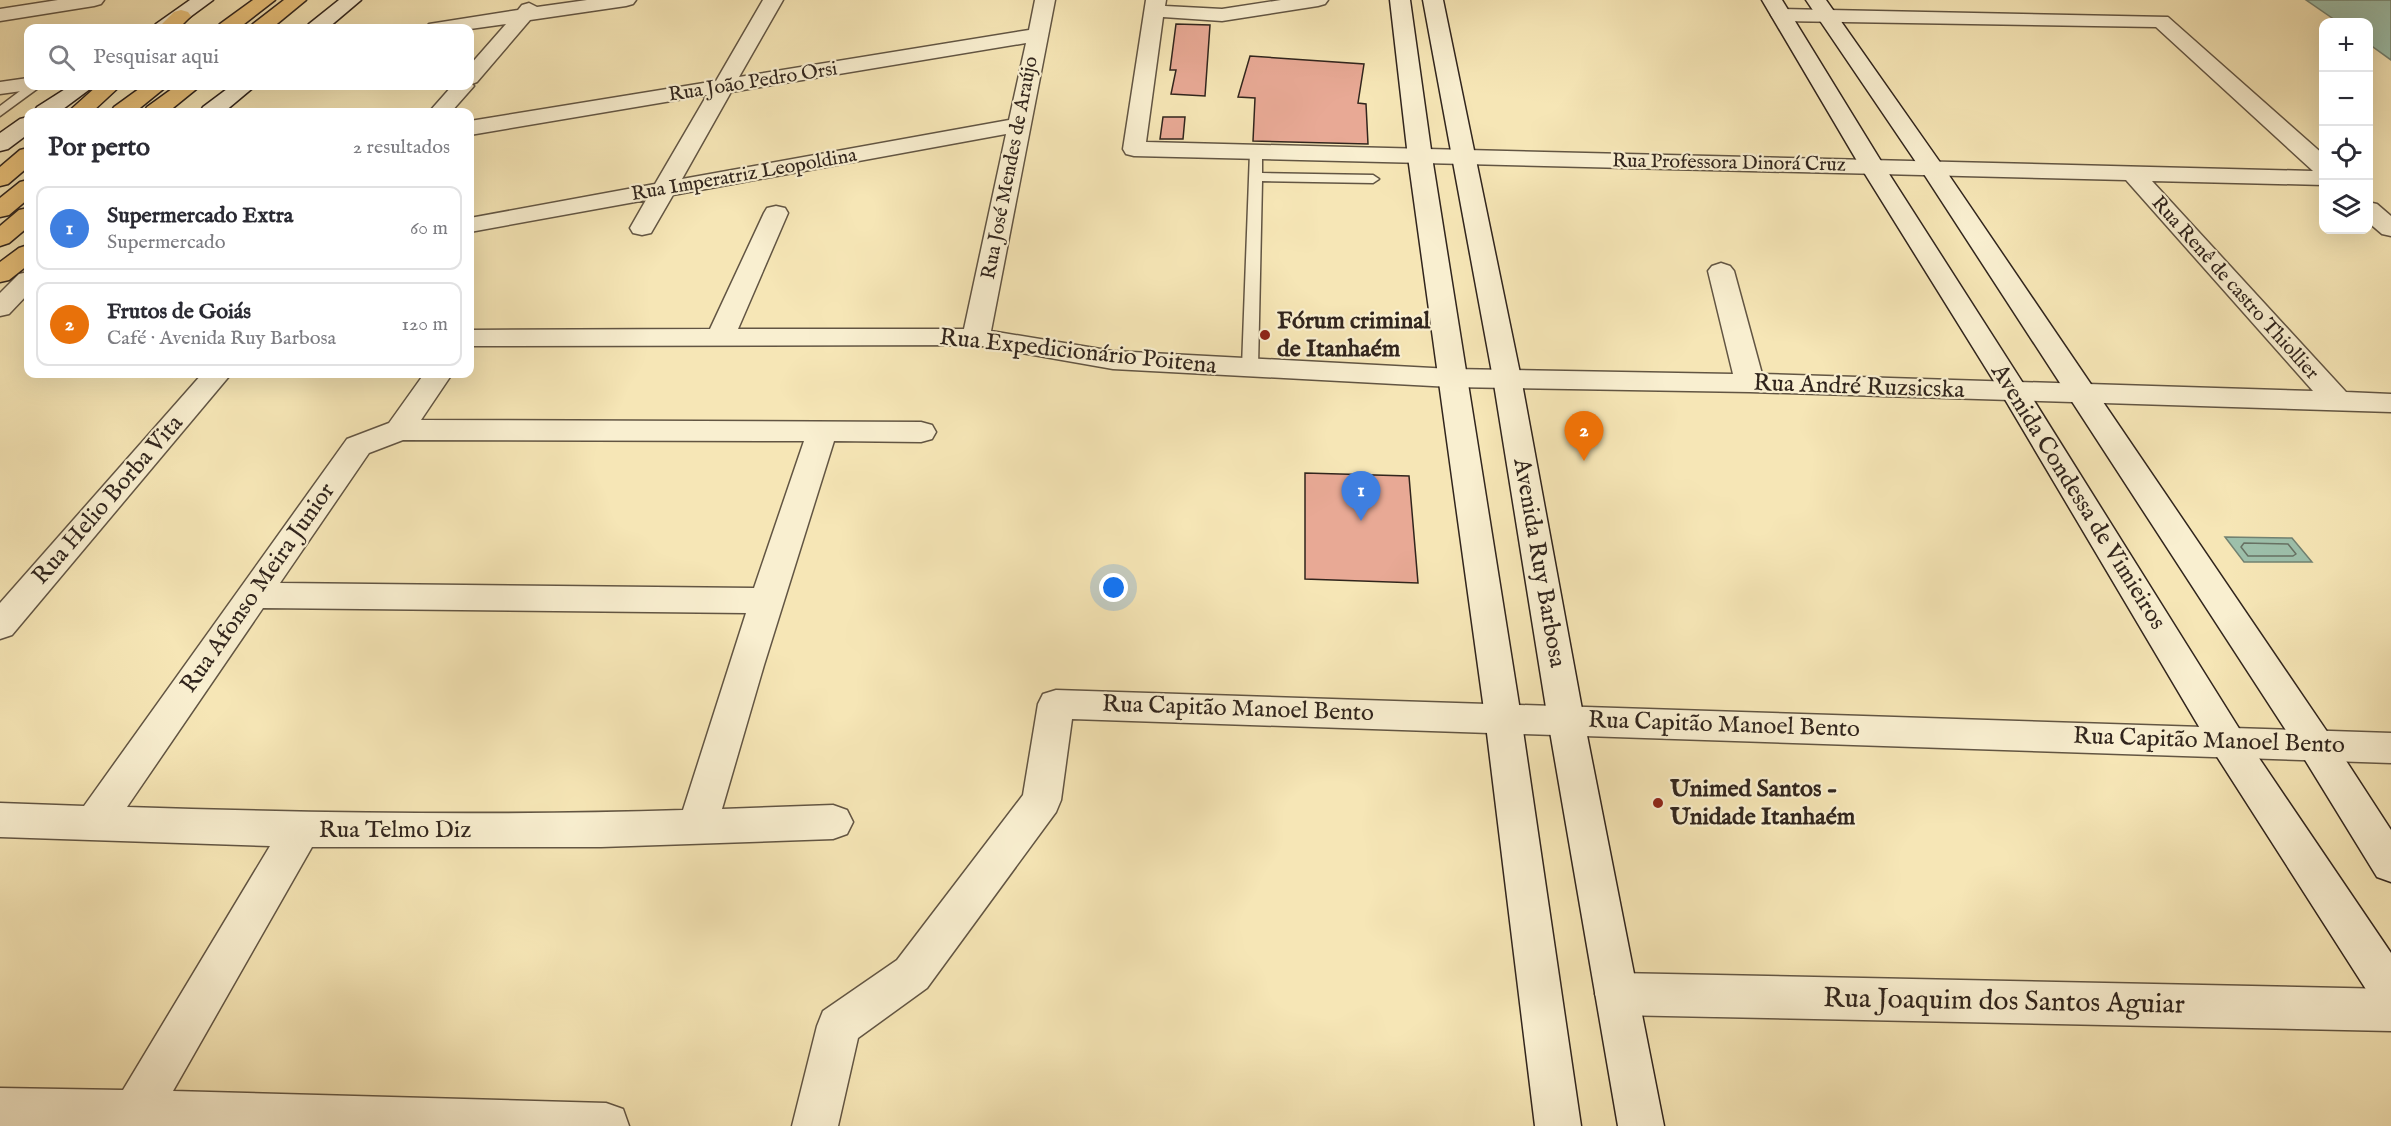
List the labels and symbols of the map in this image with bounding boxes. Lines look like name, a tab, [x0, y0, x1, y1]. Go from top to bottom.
street label: Rua José Mendes de Araújo	[976, 54, 1044, 282]
street label: Rua João Pedro Orsi	[667, 56, 839, 108]
street label: Rua Imperatriz Leopoldina	[629, 143, 859, 207]
street label: Rua Professora Dinorá Cruz	[1612, 148, 1846, 178]
street label: Rua Renê de castro Thiollier	[2146, 191, 2325, 386]
place label: Fórum criminal de Itanhaém	[1277, 306, 1431, 365]
street label: Rua Expedicionário Poitena	[938, 322, 1219, 382]
marker: Fórum criminal de Itanhaém	[1258, 328, 1272, 342]
street label: Avenida Condessa de Vimieiros	[1983, 358, 2173, 636]
street label: Rua André Ruzsicska	[1753, 368, 1966, 406]
street label: Rua Helio Borba Vita	[26, 408, 191, 591]
pin: 2	[1564, 412, 1604, 461]
street label: Avenida Ruy Barbosa	[1505, 455, 1573, 671]
pin: 1	[1342, 472, 1380, 521]
street label: Rua Afonso Meira Junior	[174, 477, 342, 699]
your location	[1099, 573, 1128, 602]
street label: Rua Capitão Manoel Bento	[1102, 689, 1375, 729]
street label: Rua Capitão Manoel Bento	[1588, 705, 1861, 745]
street label: Rua Capitão Manoel Bento	[2073, 721, 2346, 761]
place label: Unimed Santos - Unidade Itanhaém	[1669, 774, 1856, 833]
marker: Unimed Santos - Unidade Itanhaém	[1651, 796, 1665, 810]
street label: Rua Telmo Diz	[319, 815, 471, 846]
street label: Rua Joaquim dos Santos Aguiar	[1823, 981, 2185, 1023]

